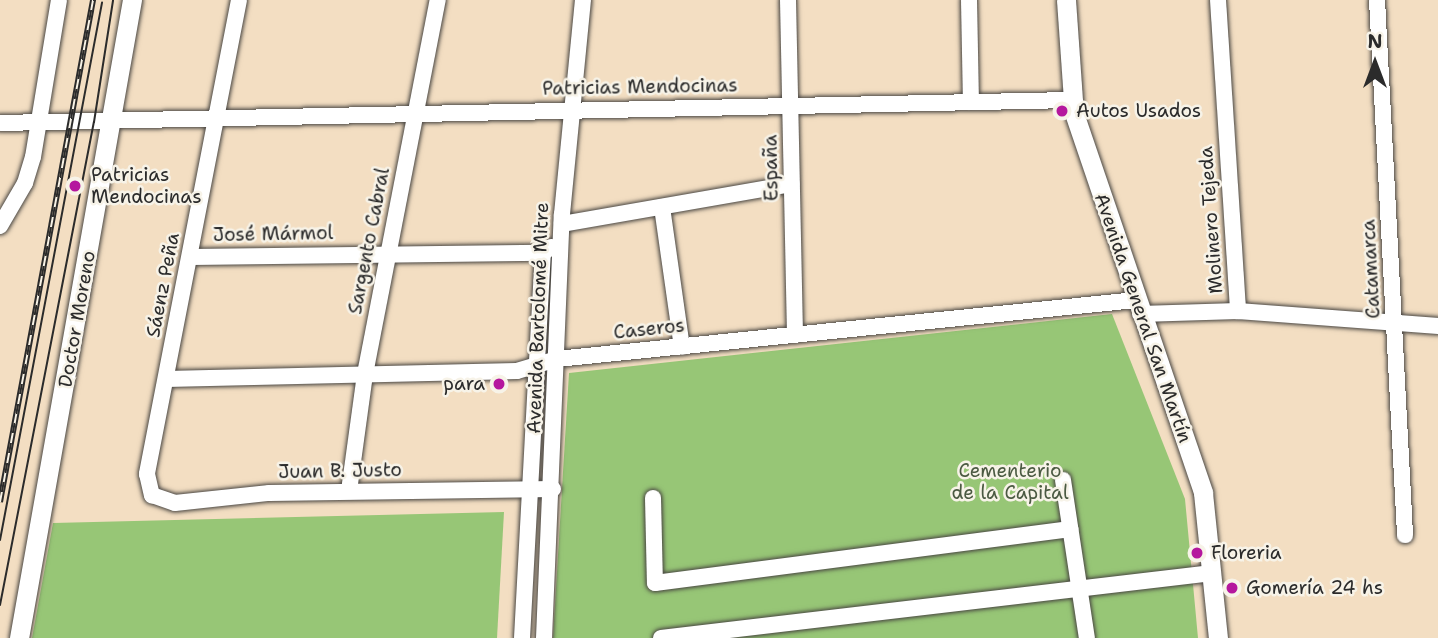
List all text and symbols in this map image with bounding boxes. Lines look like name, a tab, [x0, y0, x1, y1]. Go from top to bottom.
north arrow	[1340, 28, 1410, 98]
text: N	[1367, 29, 1383, 54]
street label: Patricias Mendocinas	[542, 74, 738, 100]
place label: Autos Usados	[1076, 100, 1201, 122]
marker: Autos Usados	[1054, 103, 1070, 119]
street label: España	[759, 135, 783, 201]
street label: Molinero Tejeda	[1194, 146, 1228, 294]
place label: Patricias Mendocinas	[91, 164, 202, 208]
street label: Sargento Cabral	[344, 166, 394, 316]
marker: Patricias Mendocinas	[65, 176, 85, 196]
street label: Avenida General San Martín	[1089, 190, 1197, 446]
street label: Avenida Bartolomé Mitre	[523, 202, 553, 434]
street label: Catamarca	[1357, 219, 1385, 319]
street label: José Mármol	[213, 222, 333, 246]
street label: Sáenz Peña	[142, 231, 184, 339]
street label: Doctor Moreno	[54, 249, 100, 389]
street label: Caseros	[612, 314, 686, 344]
place label: para	[443, 373, 485, 395]
marker: para	[491, 376, 507, 392]
street label: Juan B. Justo	[278, 459, 402, 483]
park label: Cementerio de la Capital	[951, 460, 1069, 504]
place label: Floreria	[1211, 542, 1282, 564]
marker: Floreria	[1189, 545, 1205, 561]
place label: Gomería 24 hs	[1246, 577, 1383, 599]
marker: Gomería 24 hs	[1224, 580, 1240, 596]

